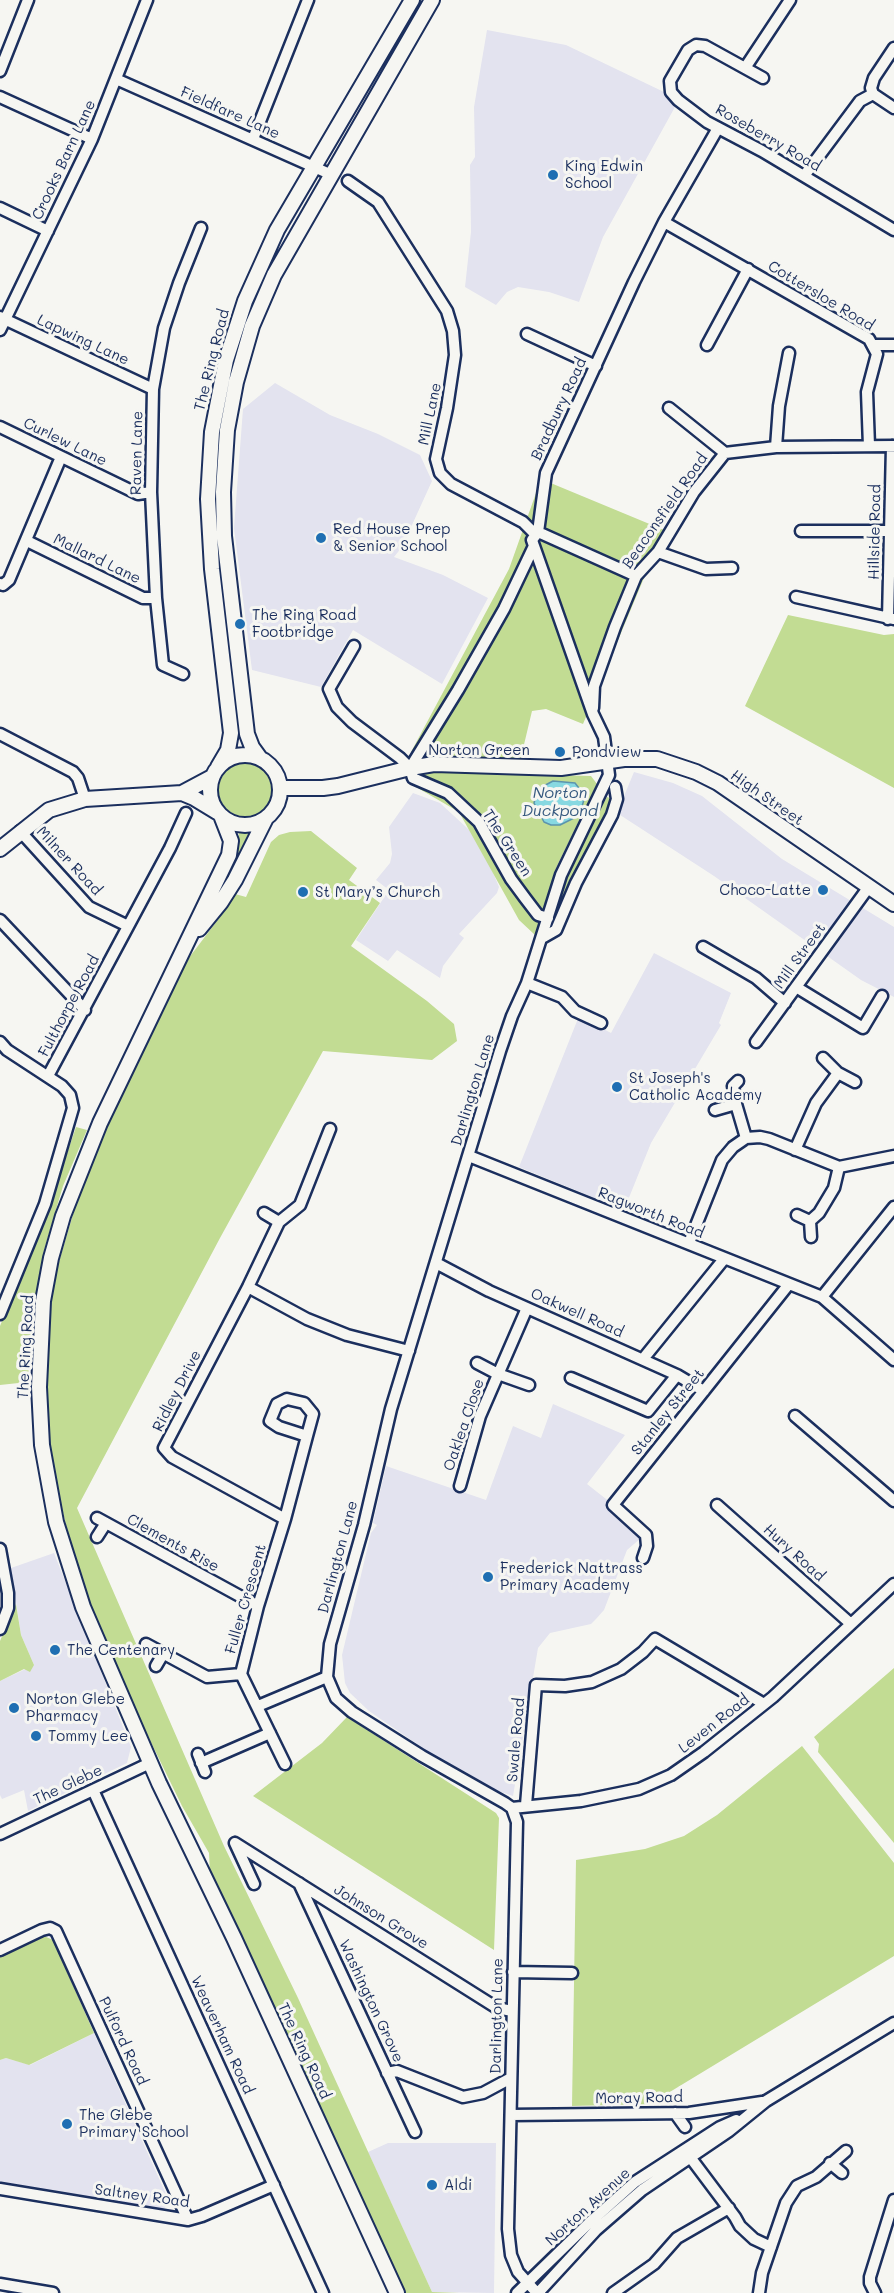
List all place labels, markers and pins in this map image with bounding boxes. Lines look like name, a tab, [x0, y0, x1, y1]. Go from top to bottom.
place label: King Edwin School	[565, 157, 643, 192]
marker: King Edwin School	[546, 168, 560, 182]
place label: Red House Prep & Senior School	[333, 520, 451, 555]
marker: Red House Prep & Senior School	[314, 531, 328, 545]
place label: The Ring Road Footbridge	[252, 606, 356, 641]
marker: The Ring Road Footbridge	[233, 617, 247, 631]
place label: Pondview	[572, 743, 641, 761]
marker: Pondview	[553, 745, 567, 759]
place label: Choco-Latte	[719, 881, 811, 899]
place label: St Mary’s Church	[315, 883, 440, 901]
marker: Choco-Latte	[816, 883, 830, 897]
marker: St Mary’s Church	[296, 885, 310, 899]
place label: St Joseph's Catholic Academy	[629, 1069, 762, 1104]
marker: St Joseph's Catholic Academy	[610, 1080, 624, 1094]
place label: Frederick Nattrass Primary Academy	[500, 1559, 643, 1594]
marker: Frederick Nattrass Primary Academy	[481, 1570, 495, 1584]
place label: The Centenary	[67, 1641, 175, 1659]
marker: The Centenary	[48, 1643, 62, 1657]
place label: Norton Glebe Pharmacy	[26, 1690, 125, 1725]
marker: Norton Glebe Pharmacy	[7, 1701, 21, 1715]
place label: Tommy Lee	[48, 1727, 128, 1745]
marker: Tommy Lee	[29, 1729, 43, 1743]
place label: The Glebe Primary School	[79, 2106, 189, 2141]
marker: The Glebe Primary School	[60, 2117, 74, 2131]
place label: Aldi	[444, 2176, 472, 2194]
marker: Aldi	[425, 2178, 439, 2192]

